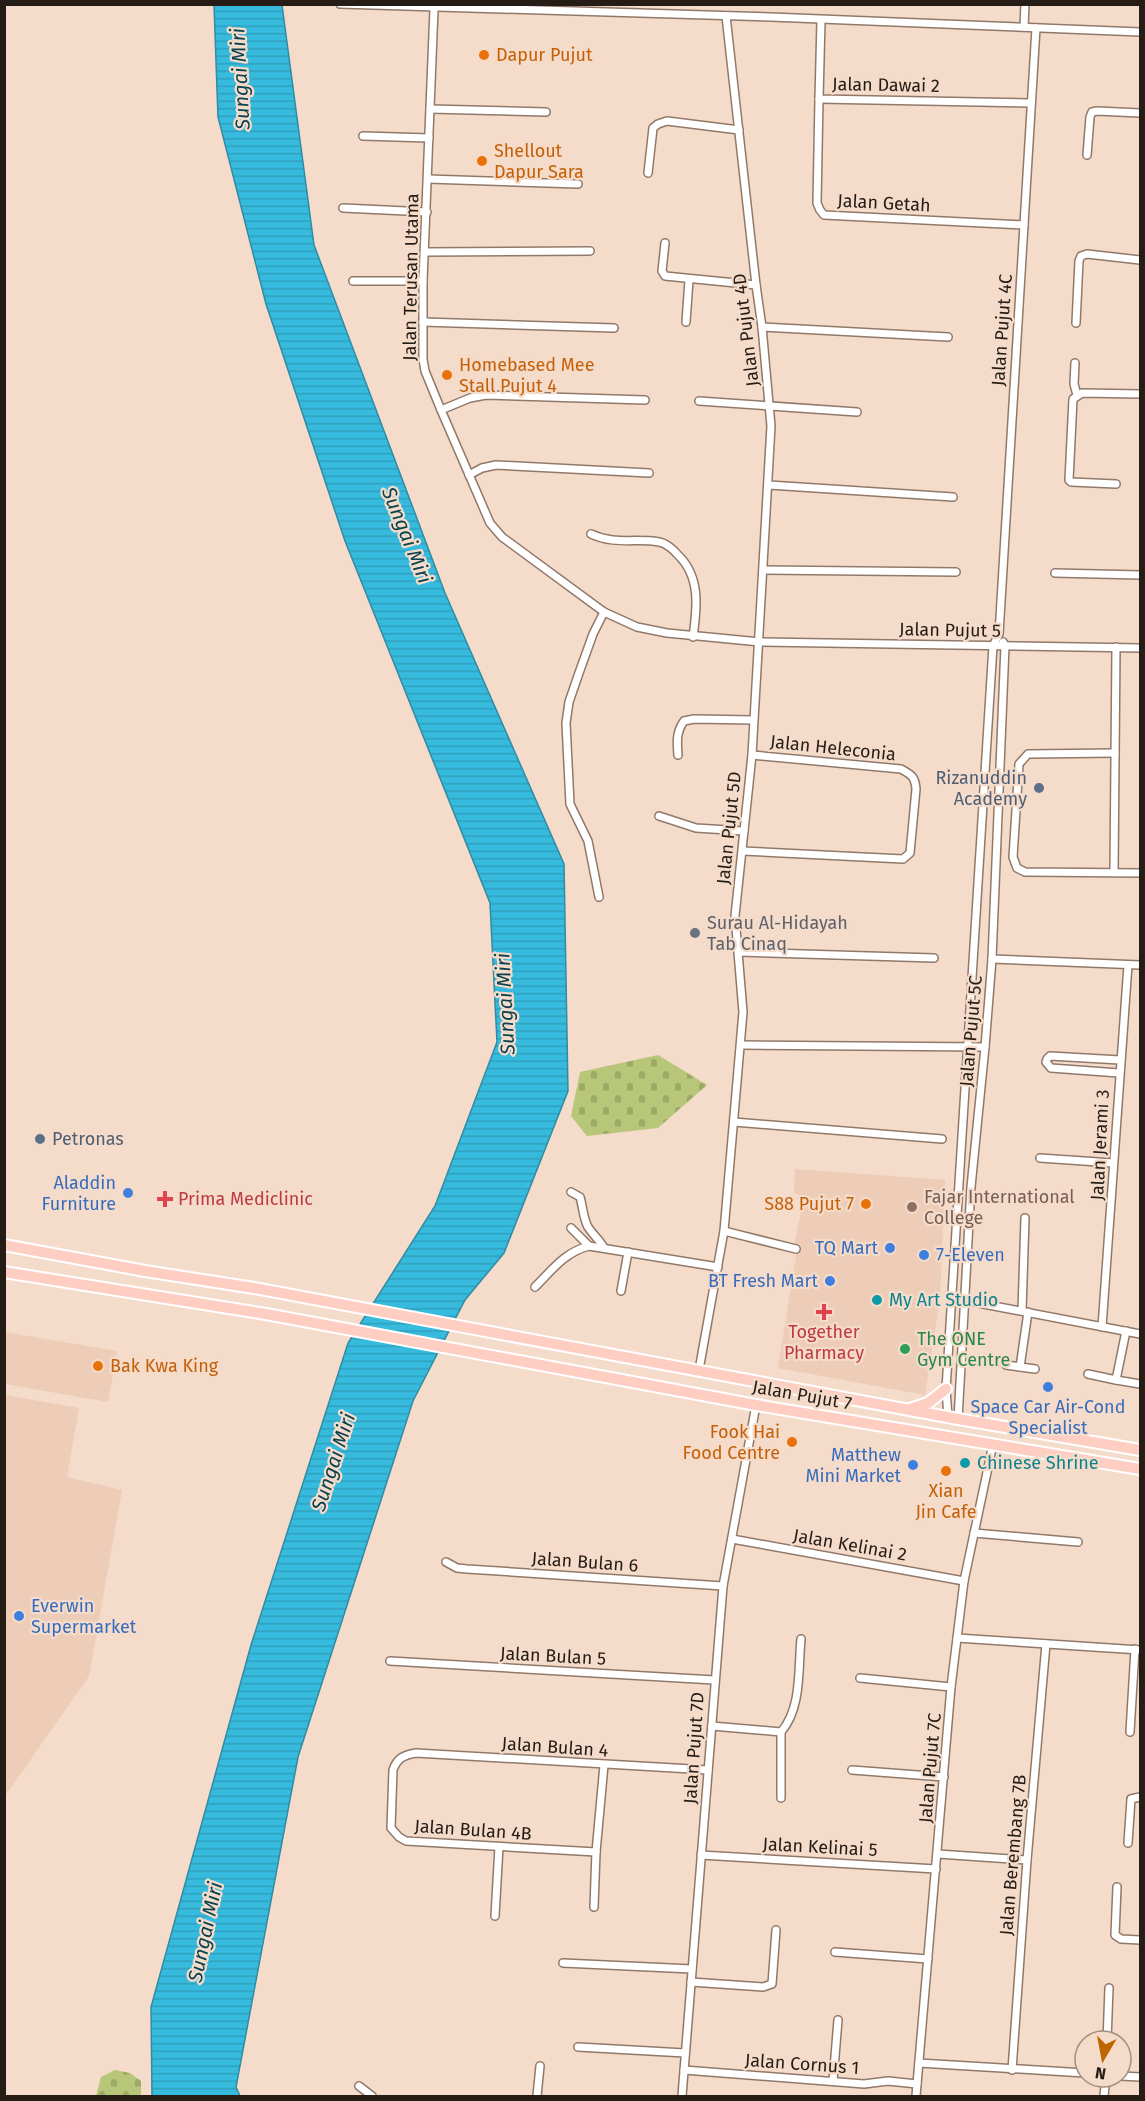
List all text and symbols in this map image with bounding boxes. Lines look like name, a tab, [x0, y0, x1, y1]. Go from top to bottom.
water label: Sungai Miri	[225, 27, 255, 131]
place label: Dapur Pujut	[496, 44, 593, 66]
marker: Dapur Pujut	[477, 48, 491, 62]
street label: Jalan Dawai 2	[832, 73, 940, 97]
place label: Shellout Dapur Sara	[494, 140, 584, 183]
marker: Shellout Dapur Sara	[475, 154, 489, 168]
street label: Jalan Getah	[837, 190, 931, 216]
street label: Jalan Terusan Utama	[399, 193, 423, 361]
street label: Jalan Pujut 4D	[728, 272, 764, 388]
street label: Jalan Pujut 4C	[987, 273, 1017, 387]
place label: Homebased Mee Stall Pujut 4	[459, 354, 595, 397]
marker: Homebased Mee Stall Pujut 4	[440, 368, 454, 382]
water label: Sungai Miri	[376, 482, 437, 587]
street label: Jalan Pujut 5	[899, 618, 1001, 642]
street label: Jalan Heleconia	[769, 730, 897, 766]
place label: Rizanuddin Academy	[935, 767, 1027, 810]
street label: Jalan Pujut 5D	[712, 771, 746, 885]
marker: Rizanuddin Academy	[1032, 781, 1046, 795]
place label: Surau Al-Hidayah Tab Cinaq	[707, 912, 848, 955]
marker: Surau Al-Hidayah Tab Cinaq	[688, 926, 702, 940]
water label: Sungai Miri	[490, 952, 520, 1056]
street label: Jalan Pujut 5C	[955, 974, 987, 1088]
street label: Jalan Jerami 3	[1086, 1089, 1114, 1201]
place label: Petronas	[52, 1128, 124, 1150]
marker: Petronas	[33, 1132, 47, 1146]
place label: Aladdin Furniture	[42, 1172, 116, 1215]
marker: Aladdin Furniture	[121, 1186, 135, 1200]
place label: Fajar International College	[924, 1186, 1075, 1229]
place label: Prima Mediclinic	[178, 1188, 313, 1210]
marker: Prima Mediclinic	[156, 1190, 174, 1208]
place label: S88 Pujut 7	[764, 1193, 854, 1215]
marker: S88 Pujut 7	[859, 1197, 873, 1211]
marker: Fajar International College	[905, 1200, 919, 1214]
place label: TQ Mart	[815, 1237, 878, 1259]
marker: TQ Mart	[883, 1241, 897, 1255]
place label: 7-Eleven	[936, 1244, 1005, 1266]
marker: 7-Eleven	[917, 1248, 931, 1262]
place label: BT Fresh Mart	[708, 1270, 818, 1292]
marker: BT Fresh Mart	[823, 1274, 837, 1288]
place label: My Art Studio	[889, 1289, 998, 1311]
marker: My Art Studio	[870, 1293, 884, 1307]
marker: Together Pharmacy	[817, 1305, 831, 1319]
place label: Together Pharmacy	[784, 1321, 864, 1364]
place label: The ONE Gym Centre	[917, 1328, 1010, 1371]
marker: The ONE Gym Centre	[898, 1342, 912, 1356]
place label: Bak Kwa King	[110, 1355, 219, 1377]
marker: Bak Kwa King	[91, 1359, 105, 1373]
street label: Jalan Pujut 7	[751, 1375, 853, 1415]
marker: Space Car Air-Cond Specialist	[1041, 1380, 1055, 1394]
place label: Space Car Air-Cond Specialist	[971, 1396, 1125, 1439]
water label: Sungai Miri	[306, 1409, 360, 1515]
place label: Fook Hai Food Centre	[682, 1421, 780, 1464]
marker: Fook Hai Food Centre	[785, 1435, 799, 1449]
place label: Matthew Mini Market	[805, 1444, 901, 1487]
place label: Chinese Shrine	[977, 1452, 1099, 1474]
marker: Chinese Shrine	[958, 1456, 972, 1470]
marker: Matthew Mini Market	[906, 1458, 920, 1472]
marker: Xian Jin Cafe	[939, 1464, 953, 1478]
place label: Xian Jin Cafe	[915, 1480, 977, 1523]
street label: Jalan Kelinai 2	[791, 1524, 909, 1566]
street label: Jalan Bulan 6	[531, 1547, 639, 1577]
place label: Everwin Supermarket	[31, 1595, 137, 1638]
marker: Everwin Supermarket	[12, 1609, 26, 1623]
street label: Jalan Bulan 5	[499, 1642, 607, 1670]
street label: Jalan Pujut 7D	[679, 1691, 709, 1805]
street label: Jalan Pujut 7C	[914, 1712, 946, 1824]
street label: Jalan Bulan 4	[501, 1732, 609, 1762]
street label: Jalan Berembang 7B	[995, 1773, 1031, 1937]
street label: Jalan Bulan 4B	[414, 1815, 532, 1845]
street label: Jalan Kelinai 5	[762, 1833, 878, 1861]
water label: Sungai Miri	[182, 1879, 227, 1985]
north arrow	[1073, 2029, 1133, 2089]
street label: Jalan Cornus 1	[744, 2049, 860, 2079]
text: N	[1094, 2063, 1107, 2084]

